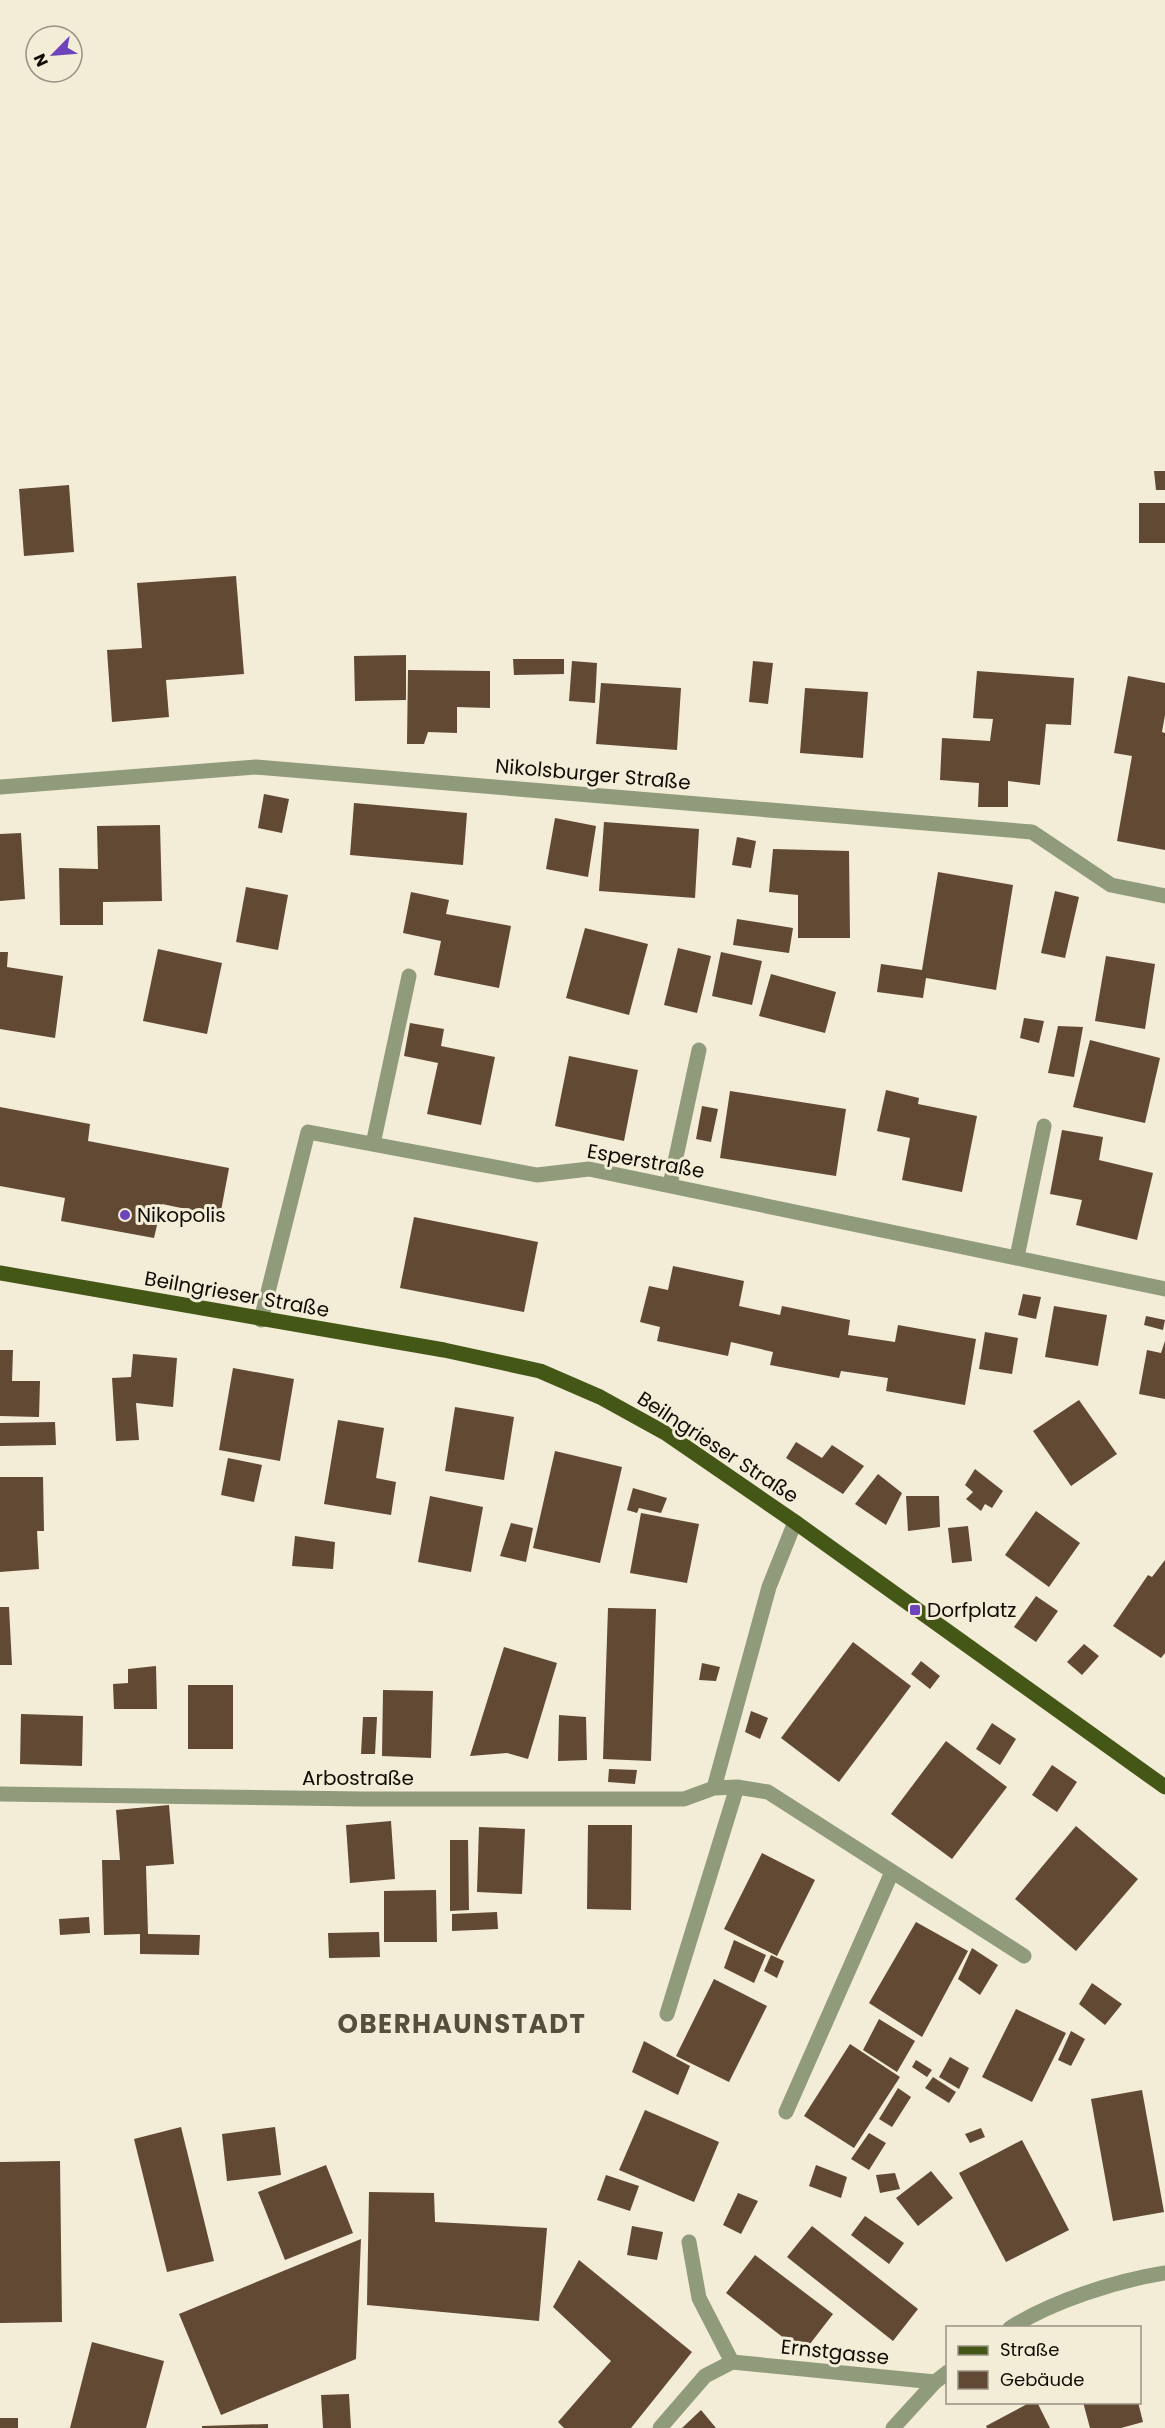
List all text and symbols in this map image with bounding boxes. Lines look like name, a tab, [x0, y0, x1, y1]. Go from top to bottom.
north arrow	[24, 24, 84, 84]
text: N	[28, 50, 54, 70]
street label: Nikolsburger Straße	[494, 752, 692, 796]
street label: Esperstraße	[585, 1137, 707, 1185]
place label: Nikopolis	[137, 1201, 226, 1229]
marker: Nikopolis	[118, 1208, 132, 1222]
street label: Beilngrieser Straße	[142, 1264, 332, 1324]
street label: Beilngrieser Straße	[632, 1384, 804, 1510]
place label: Dorfplatz	[927, 1596, 1016, 1624]
marker: Dorfplatz	[908, 1603, 922, 1617]
street label: Arbostraße	[302, 1764, 414, 1792]
district label: OBERHAUNSTADT	[338, 2006, 586, 2042]
legend	[946, 2326, 1141, 2404]
street label: Ernstgasse	[780, 2332, 890, 2372]
text: Straße	[1000, 2337, 1059, 2362]
text: Gebäude	[1000, 2367, 1084, 2392]

